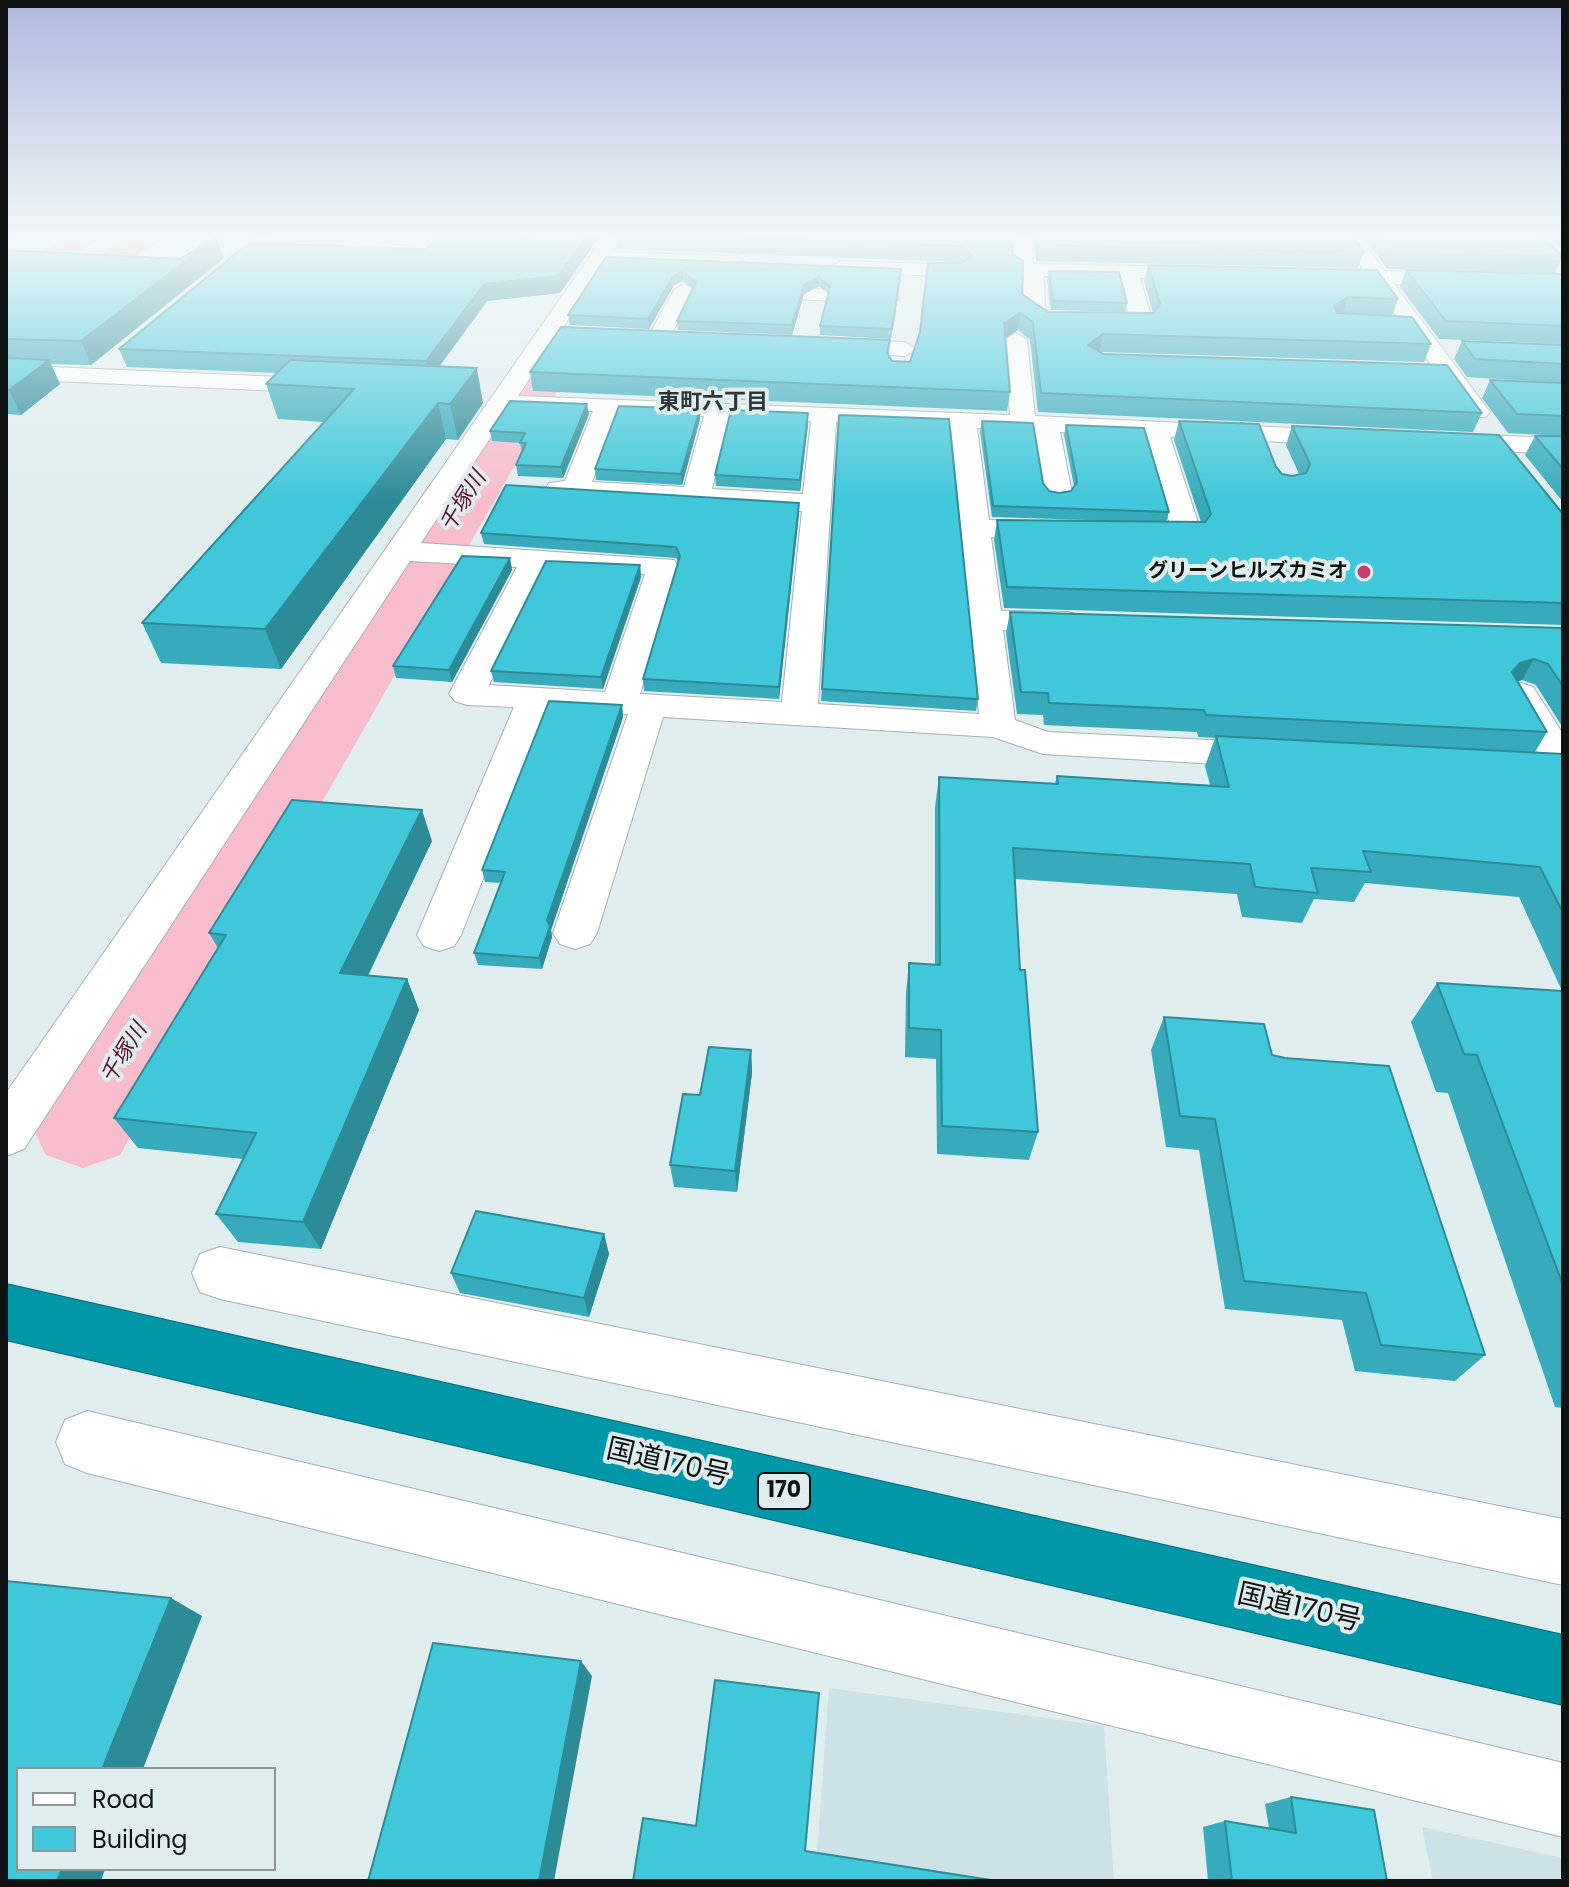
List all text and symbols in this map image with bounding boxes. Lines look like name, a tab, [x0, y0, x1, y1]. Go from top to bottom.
district label: 東町六丁目	[658, 390, 768, 416]
water label: 千塚川	[435, 467, 493, 537]
place label: グリーンヒルズカミオ	[1148, 560, 1348, 584]
marker: グリーンヒルズカミオ	[1355, 563, 1373, 581]
water label: 千塚川	[96, 1019, 154, 1089]
street label: 国道170号	[603, 1433, 733, 1495]
road number: 170	[758, 1473, 810, 1509]
street label: 国道170号	[1234, 1578, 1364, 1640]
legend	[16, 1767, 276, 1871]
text: Road	[92, 1783, 154, 1816]
text: Building	[92, 1823, 188, 1856]

